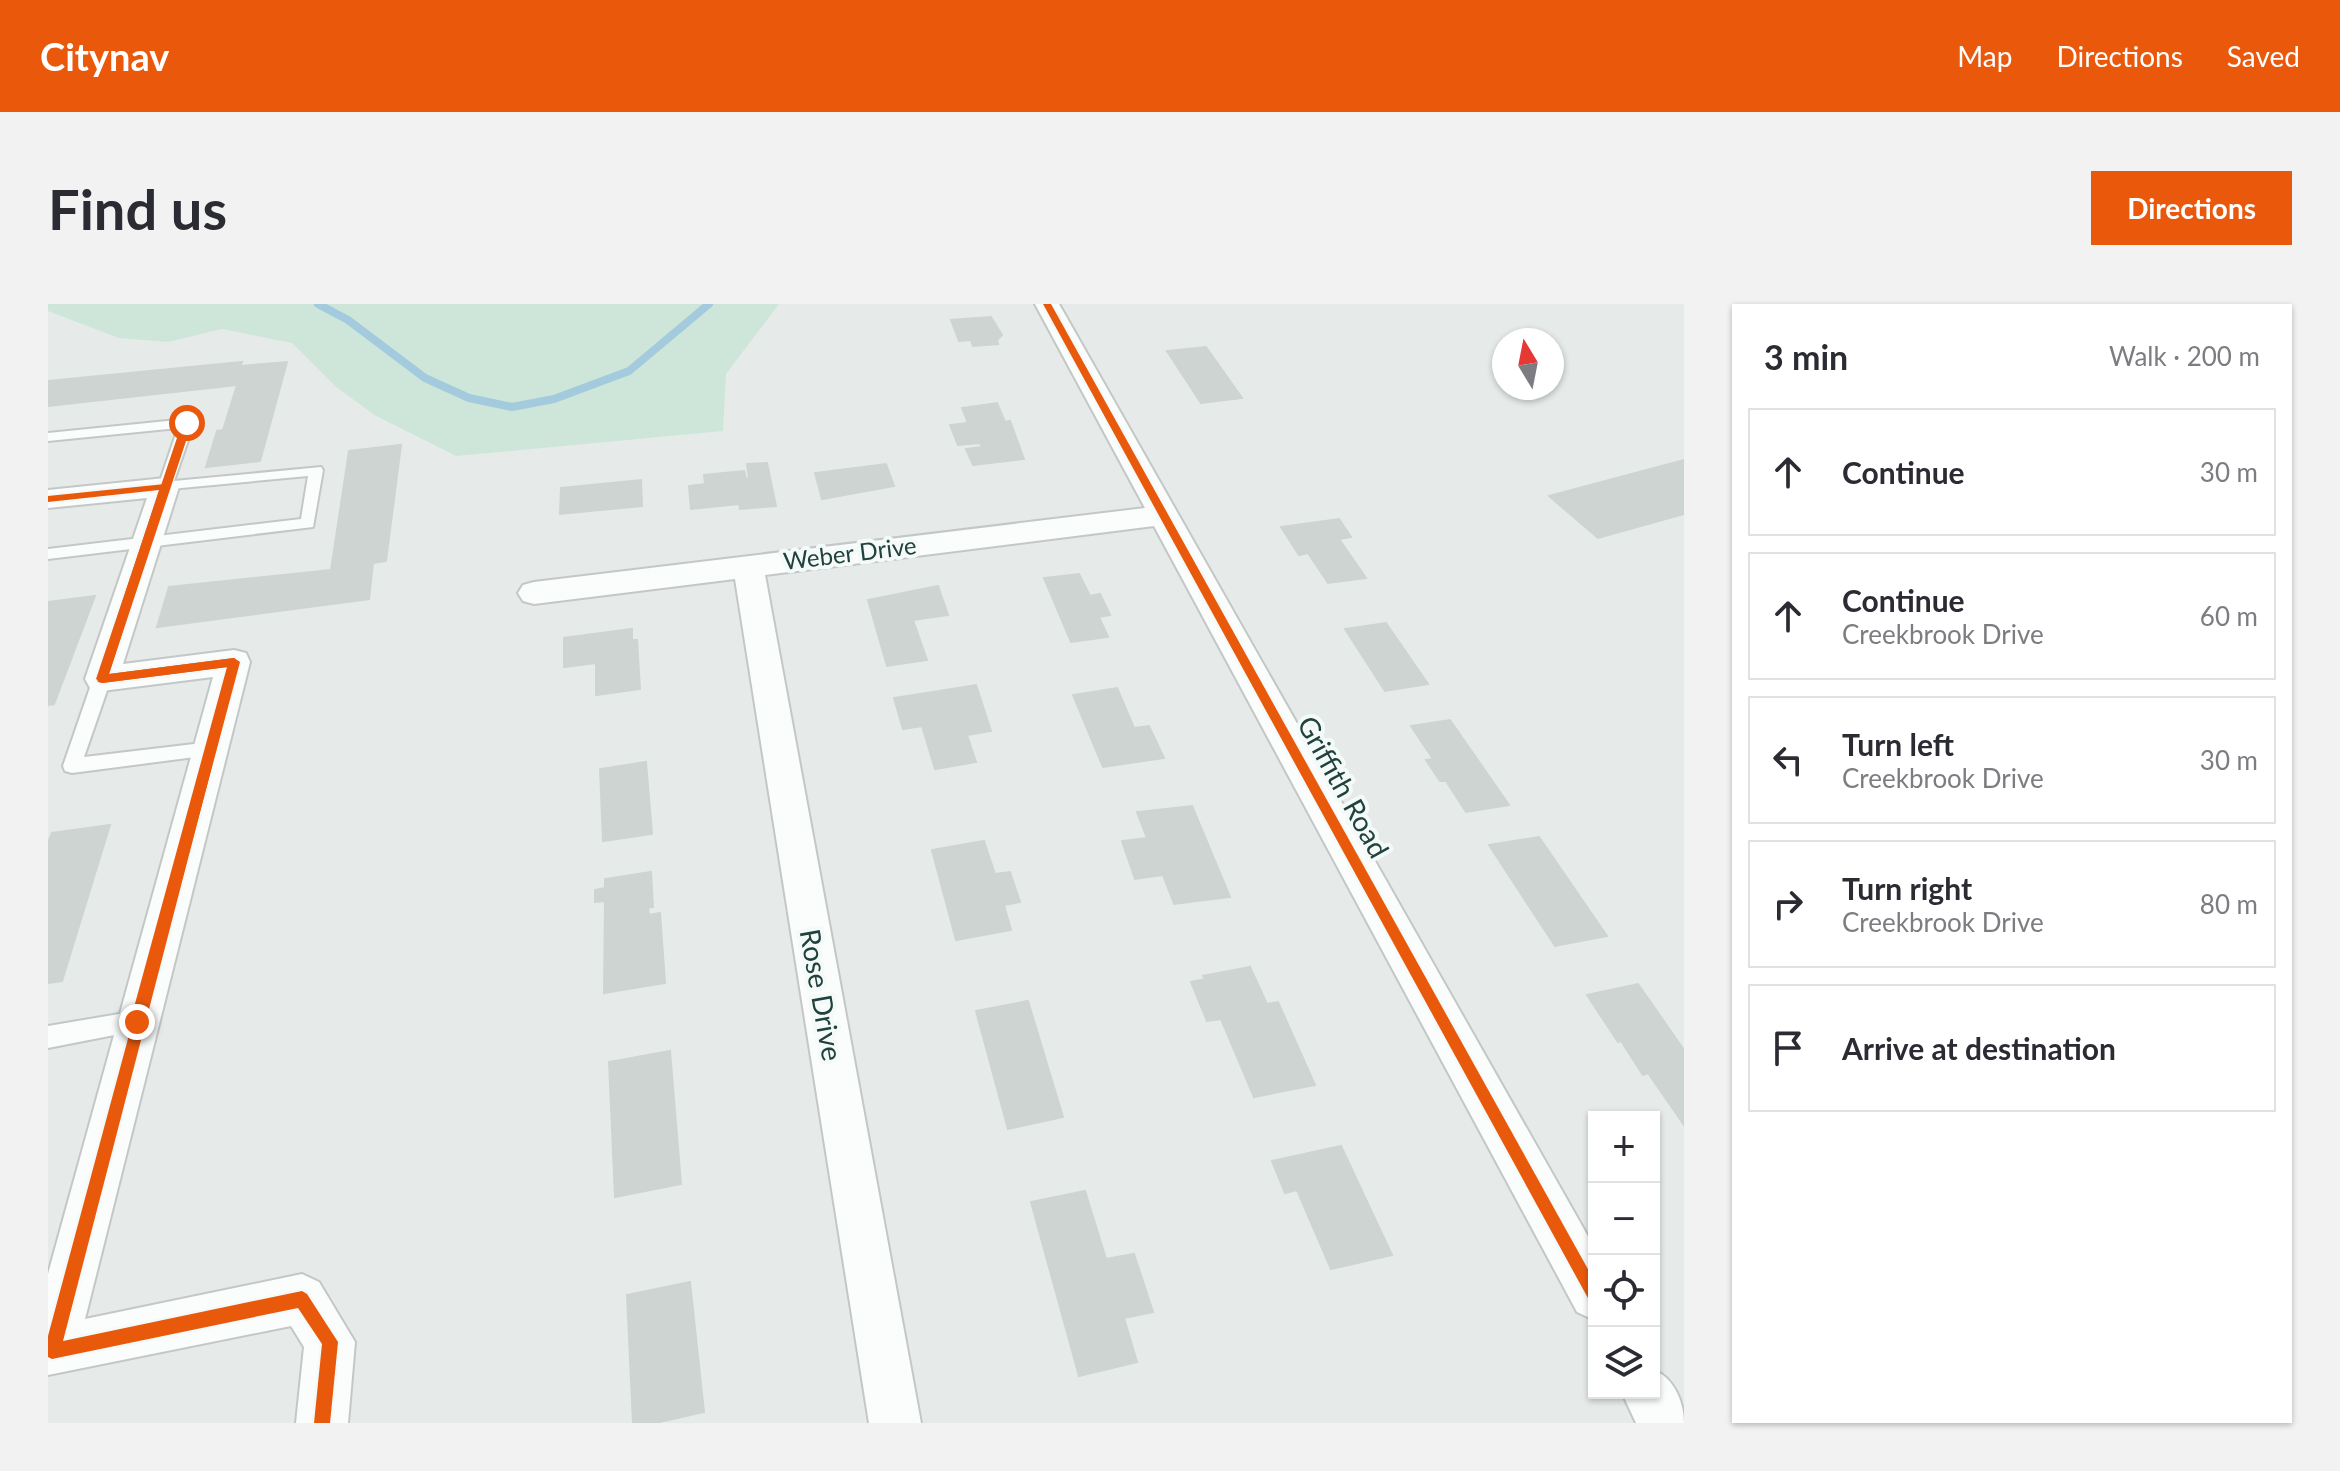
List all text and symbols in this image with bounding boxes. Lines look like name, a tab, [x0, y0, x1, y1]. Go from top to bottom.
text: Citynav	[40, 33, 169, 79]
text: Map	[1957, 39, 2012, 73]
text: Directions	[2056, 39, 2183, 73]
text: Saved	[2227, 39, 2300, 73]
button: Directions	[2091, 171, 2292, 245]
text: Find us	[48, 175, 227, 242]
north arrow	[1492, 328, 1564, 400]
text: 3 min	[1764, 336, 1848, 377]
text: Walk · 200 m	[2109, 340, 2260, 372]
route start	[169, 405, 205, 441]
icon: ahead	[1766, 450, 1810, 494]
text: Continue	[1842, 454, 1965, 490]
text: 30 m	[2200, 456, 2258, 488]
street label: Weber Drive	[782, 530, 918, 575]
text: Continue	[1842, 582, 1965, 618]
icon: ahead	[1766, 594, 1810, 638]
text: 60 m	[2200, 600, 2258, 632]
text: Creekbrook Drive	[1842, 618, 2044, 650]
street label: Griffith Road	[1291, 710, 1397, 863]
text: Turn left	[1842, 726, 1954, 762]
icon: left	[1766, 738, 1810, 782]
text: 30 m	[2200, 744, 2258, 776]
text: Creekbrook Drive	[1842, 762, 2044, 794]
text: Turn right	[1842, 870, 1972, 906]
icon: right	[1766, 882, 1810, 926]
text: 80 m	[2200, 888, 2258, 920]
text: Creekbrook Drive	[1842, 906, 2044, 938]
street label: Rose Drive	[794, 926, 850, 1063]
route end	[119, 1004, 155, 1040]
icon: arrive	[1766, 1026, 1810, 1070]
text: Arrive at destination	[1842, 1030, 2116, 1066]
map controls	[1588, 1111, 1660, 1399]
button: +	[1588, 1111, 1660, 1183]
button: −	[1588, 1183, 1660, 1255]
button: locate	[1588, 1255, 1660, 1327]
button: layers	[1588, 1327, 1660, 1399]

